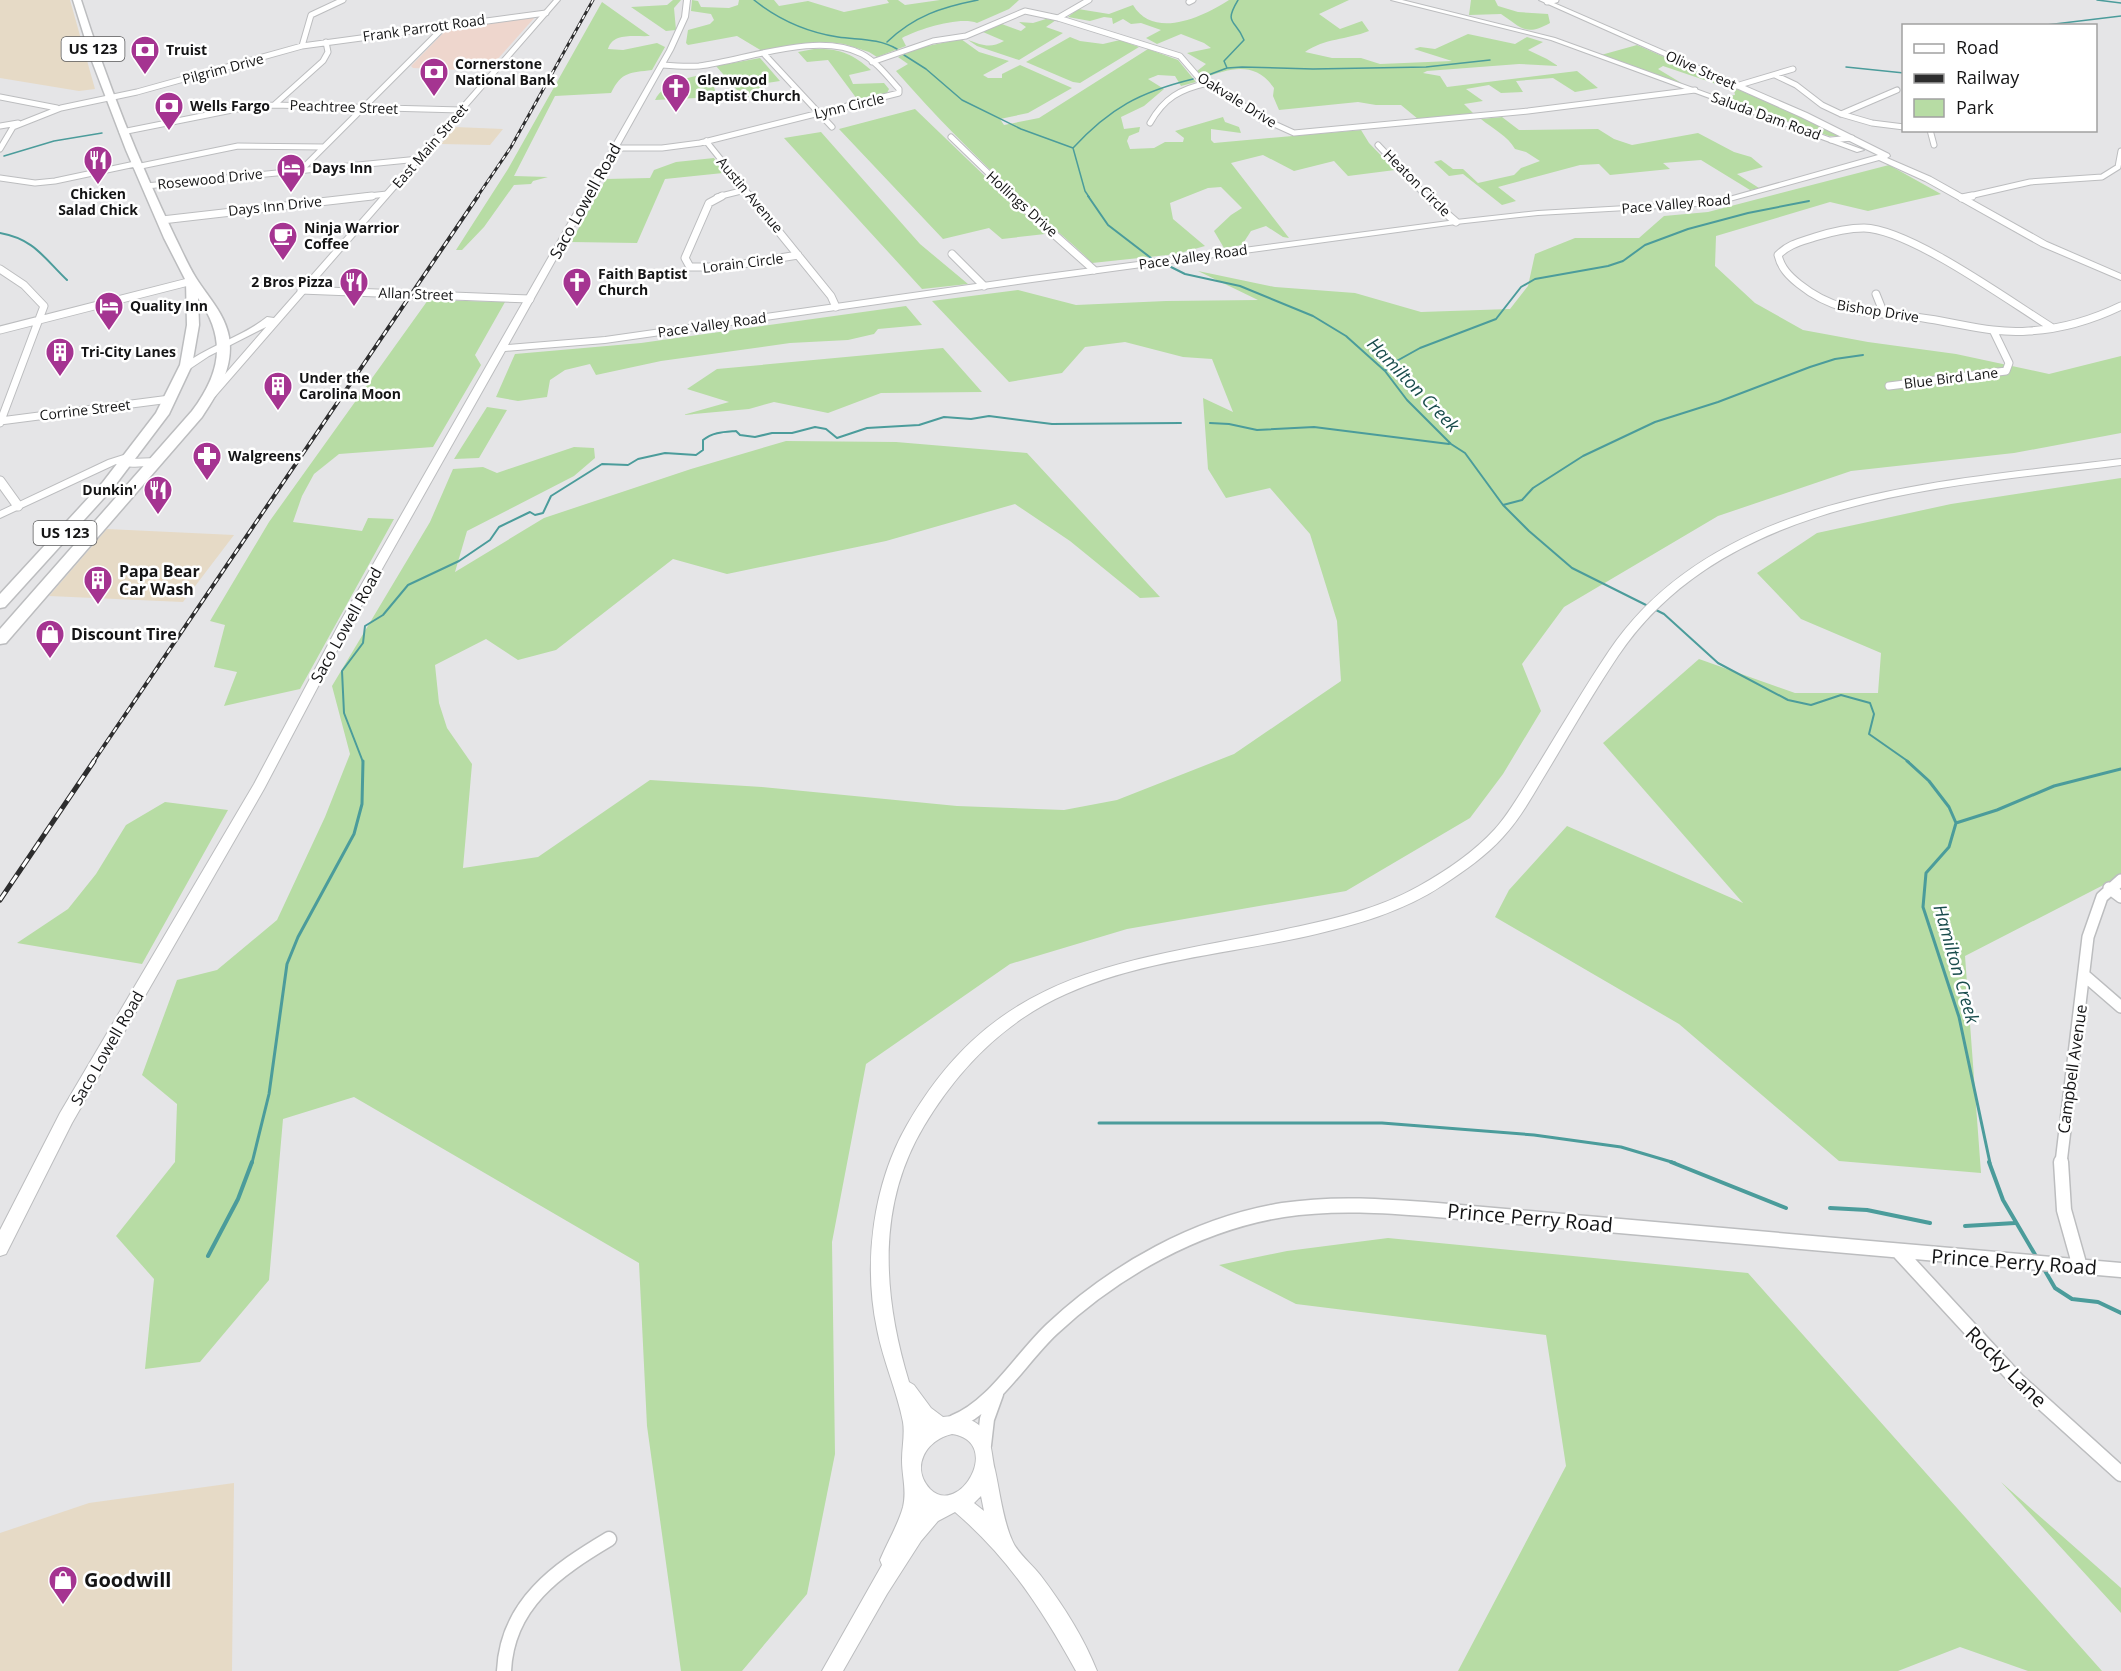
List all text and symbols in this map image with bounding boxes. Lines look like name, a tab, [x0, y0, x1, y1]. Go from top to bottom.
street label: Frank Parrott Road	[362, 10, 486, 45]
legend	[1902, 24, 2097, 132]
bank icon: Truist	[129, 34, 161, 76]
text: Road	[1956, 35, 1999, 59]
road number: US 123	[62, 37, 124, 61]
place label: Truist	[166, 40, 207, 59]
street label: Olive Street	[1663, 45, 1740, 94]
street label: Pilgrim Drive	[180, 49, 266, 88]
place label: Cornerstone National Bank	[455, 54, 555, 89]
bank icon: Cornerstone National Bank	[418, 56, 450, 98]
text: Railway	[1956, 65, 2020, 89]
street label: Oakvale Drive	[1194, 68, 1281, 132]
place label: Glenwood Baptist Church	[697, 70, 801, 105]
church icon: Glenwood Baptist Church	[660, 72, 692, 114]
street label: Saluda Dam Road	[1709, 87, 1824, 144]
street label: Lynn Circle	[812, 88, 886, 123]
bank icon: Wells Fargo	[153, 90, 185, 132]
street label: Peachtree Street	[289, 95, 399, 118]
text: Park	[1956, 95, 1994, 119]
place label: Wells Fargo	[190, 96, 270, 115]
street label: East Main Street	[388, 99, 472, 192]
street label: Saco Lowell Road	[544, 139, 626, 263]
restaurant icon: Chicken Salad Chick	[82, 144, 114, 186]
street label: Heaton Circle	[1380, 145, 1455, 220]
hotel icon: Days Inn	[275, 152, 307, 194]
street label: Austin Avenue	[713, 153, 788, 237]
place label: Days Inn	[312, 158, 372, 177]
street label: Rosewood Drive	[156, 164, 264, 193]
street label: Hollings Drive	[982, 166, 1062, 241]
place label: Chicken Salad Chick	[58, 184, 138, 219]
street label: Pace Valley Road	[1621, 189, 1731, 218]
street label: Days Inn Drive	[227, 191, 323, 220]
place label: Ninja Warrior Coffee	[304, 218, 400, 253]
cafe icon: Ninja Warrior Coffee	[267, 220, 299, 262]
street label: Pace Valley Road	[1137, 239, 1248, 274]
street label: Lorain Circle	[701, 248, 785, 277]
place label: Faith Baptist Church	[598, 264, 687, 299]
restaurant icon: 2 Bros Pizza	[338, 266, 370, 308]
church icon: Faith Baptist Church	[561, 266, 593, 308]
place label: 2 Bros Pizza	[251, 272, 333, 291]
street label: Allan Street	[378, 283, 454, 304]
hotel icon: Quality Inn	[93, 290, 125, 332]
street label: Bishop Drive	[1836, 295, 1921, 326]
place label: Quality Inn	[130, 296, 208, 315]
street label: Pace Valley Road	[656, 307, 767, 342]
water label: Hamilton Creek	[1362, 332, 1466, 438]
building icon: Tri-City Lanes	[44, 336, 76, 378]
place label: Tri-City Lanes	[81, 342, 176, 361]
street label: Blue Bird Lane	[1903, 362, 1999, 393]
place label: Under the Carolina Moon	[299, 368, 401, 403]
building icon: Under the Carolina Moon	[262, 370, 294, 412]
street label: Corrine Street	[38, 395, 131, 425]
pharmacy icon: Walgreens	[191, 440, 223, 482]
place label: Walgreens	[228, 446, 301, 465]
restaurant icon: Dunkin'	[142, 474, 174, 516]
place label: Dunkin'	[82, 480, 137, 499]
road number: US 123	[34, 521, 97, 545]
place label: Papa Bear Car Wash	[119, 560, 200, 600]
street label: Saco Lowell Road	[305, 563, 387, 687]
building icon: Papa Bear Car Wash	[82, 564, 114, 606]
shop icon: Discount Tire	[34, 618, 66, 660]
place label: Discount Tire	[71, 623, 177, 645]
water label: Hamilton Creek	[1929, 901, 1986, 1027]
street label: Saco Lowell Road	[65, 987, 149, 1109]
street label: Campbell Avenue	[2052, 1003, 2092, 1135]
street label: Prince Perry Road	[1446, 1197, 1614, 1238]
street label: Prince Perry Road	[1930, 1242, 2098, 1281]
street label: Rocky Lane	[1960, 1320, 2053, 1413]
shop icon: Goodwill	[47, 1564, 79, 1606]
place label: Goodwill	[84, 1566, 171, 1593]

